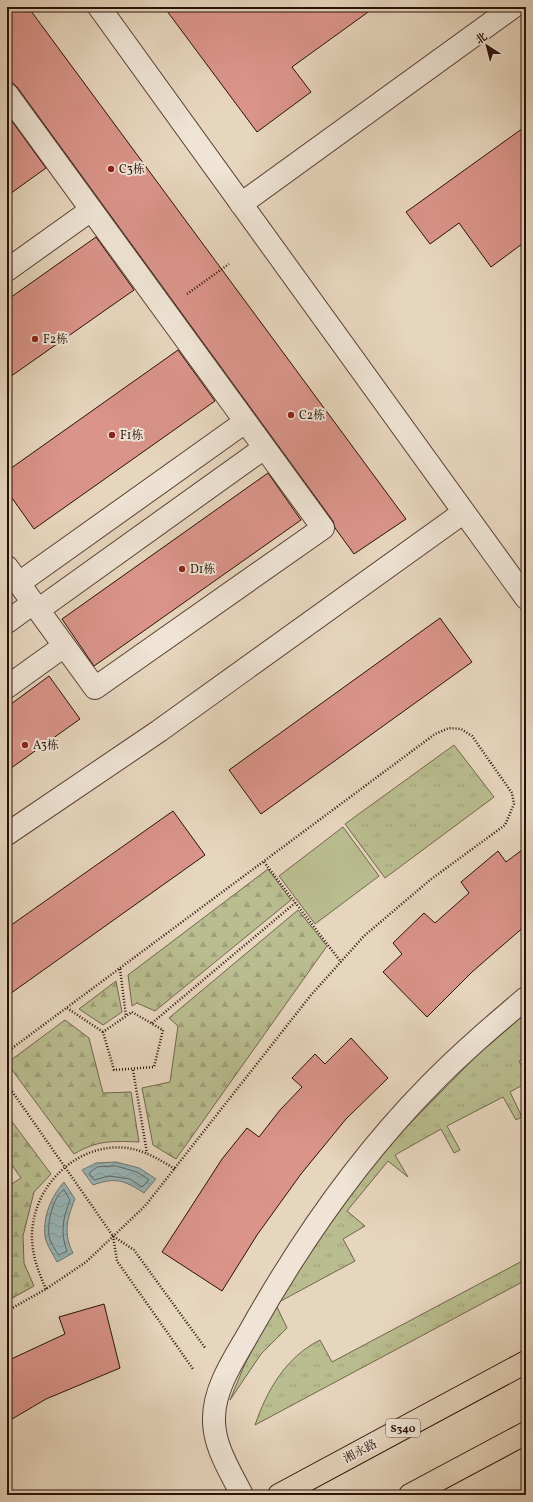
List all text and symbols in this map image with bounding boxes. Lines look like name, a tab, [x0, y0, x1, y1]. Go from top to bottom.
north arrow	[467, 26, 507, 66]
text: 北	[473, 30, 491, 48]
place label: C3栋	[119, 162, 145, 178]
marker: C3栋	[106, 164, 116, 174]
place label: F2栋	[43, 332, 68, 348]
marker: F2栋	[30, 334, 40, 344]
place label: C2栋	[299, 408, 325, 424]
marker: C2栋	[286, 410, 296, 420]
place label: F1栋	[120, 428, 143, 444]
marker: F1栋	[107, 430, 117, 440]
place label: D1栋	[190, 562, 215, 578]
marker: D1栋	[177, 564, 187, 574]
place label: A3栋	[33, 738, 59, 754]
marker: A3栋	[20, 740, 30, 750]
road number: S340	[386, 1419, 420, 1437]
street label: 湘永路	[341, 1436, 380, 1467]

